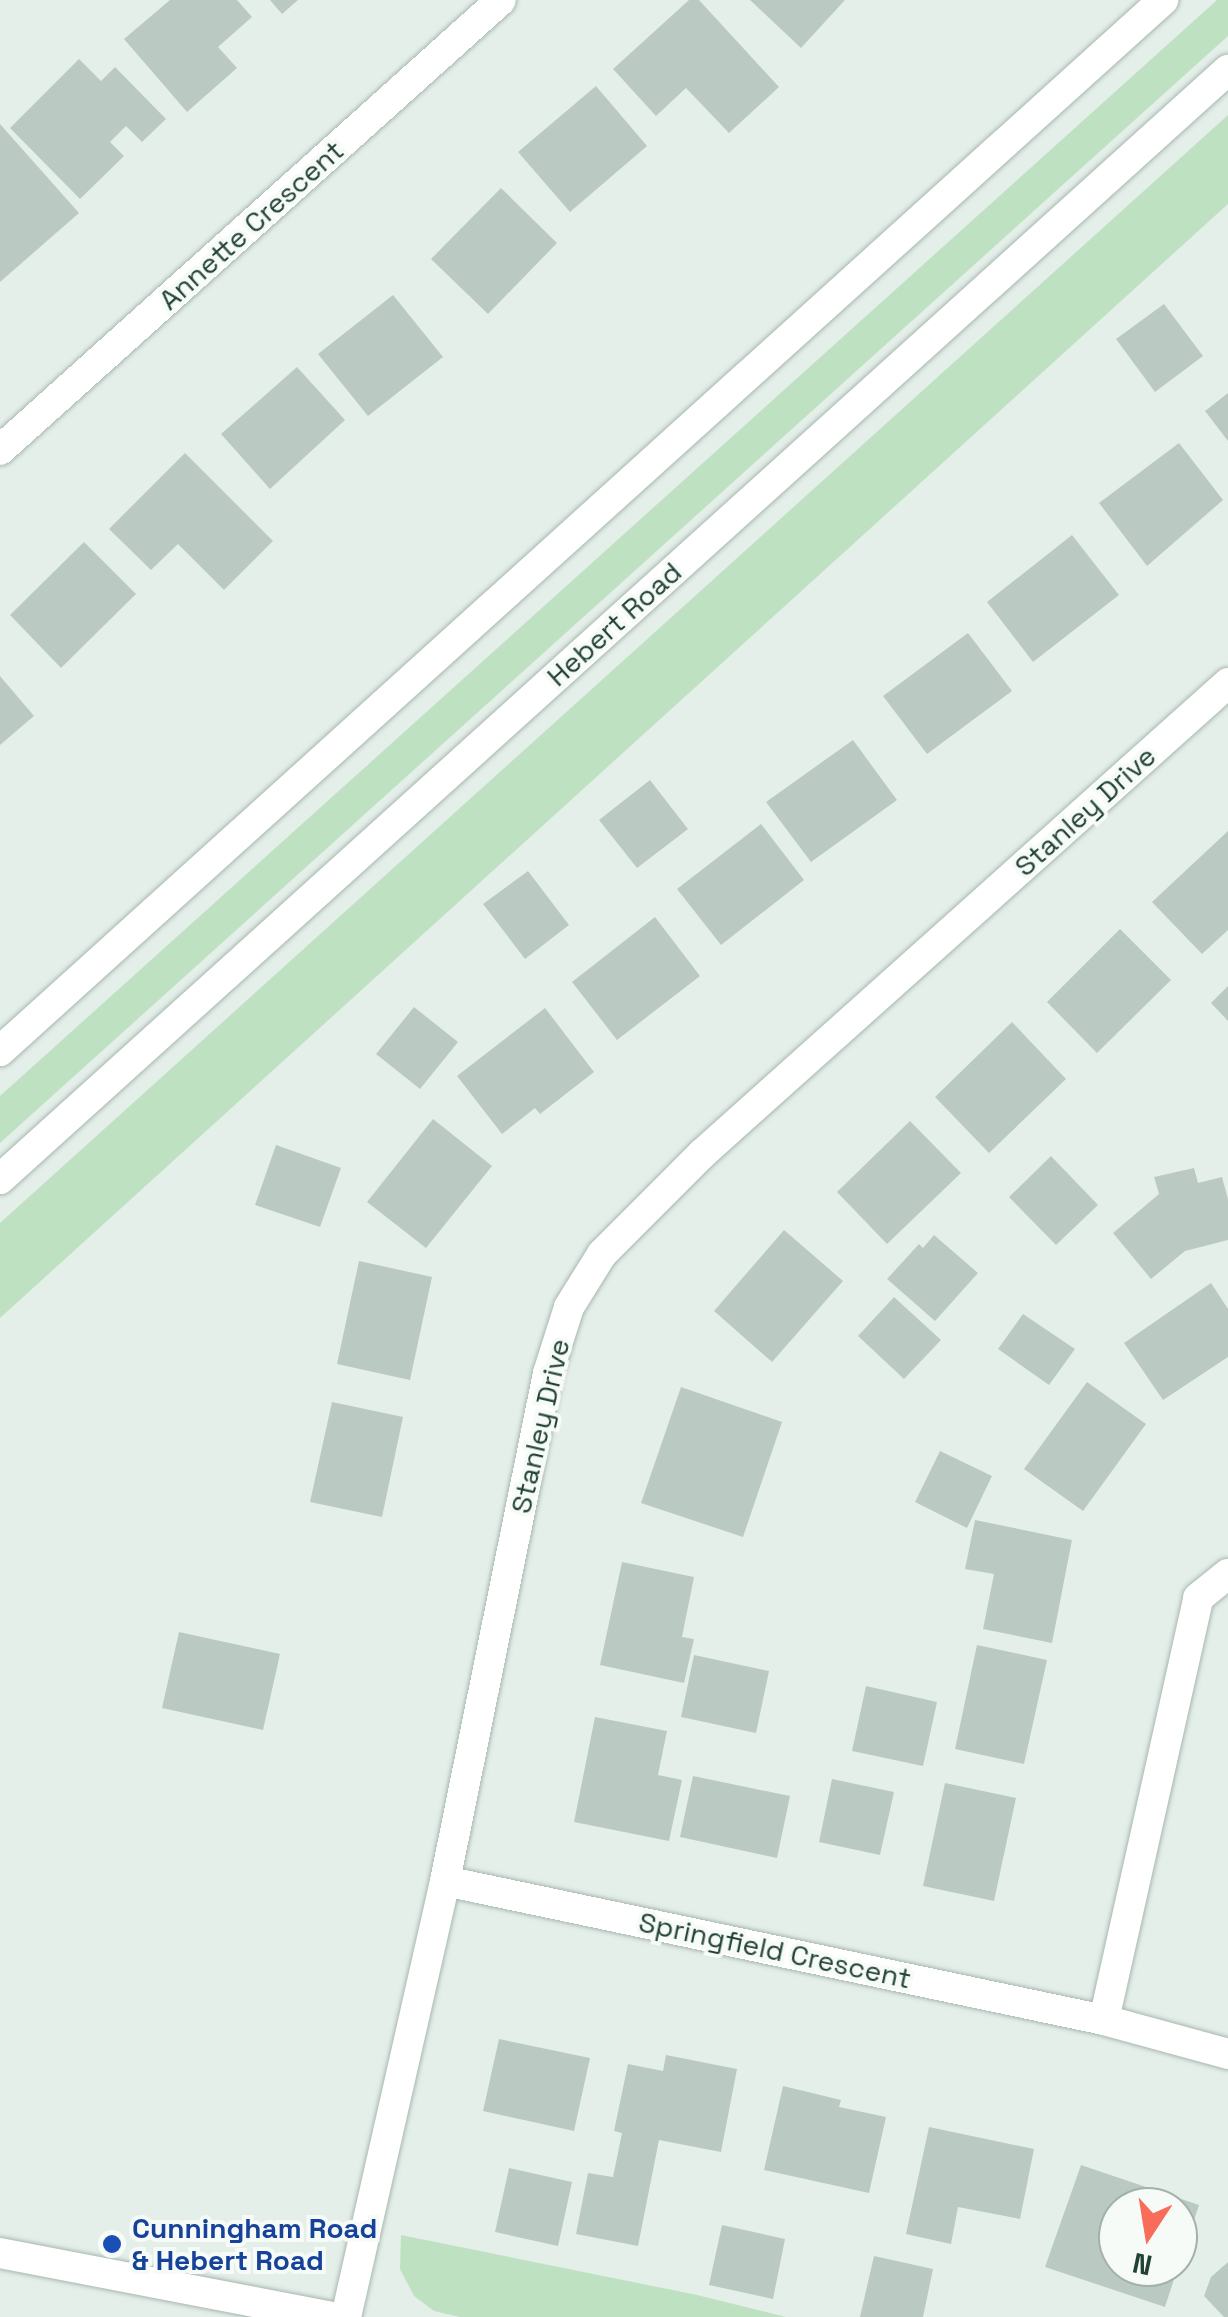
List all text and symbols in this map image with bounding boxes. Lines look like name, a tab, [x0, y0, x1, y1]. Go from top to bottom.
street label: Annette Crescent	[152, 133, 350, 317]
street label: Hebert Road	[540, 555, 688, 693]
street label: Stanley Drive	[1008, 739, 1162, 883]
street label: Stanley Drive	[504, 1335, 576, 1517]
street label: Springfield Crescent	[636, 1905, 914, 1995]
north arrow	[1098, 2187, 1198, 2287]
place label: Cunningham Road & Hebert Road	[132, 2211, 377, 2277]
marker: Cunningham Road & Hebert Road	[101, 2233, 123, 2255]
text: N	[1129, 2245, 1155, 2284]

